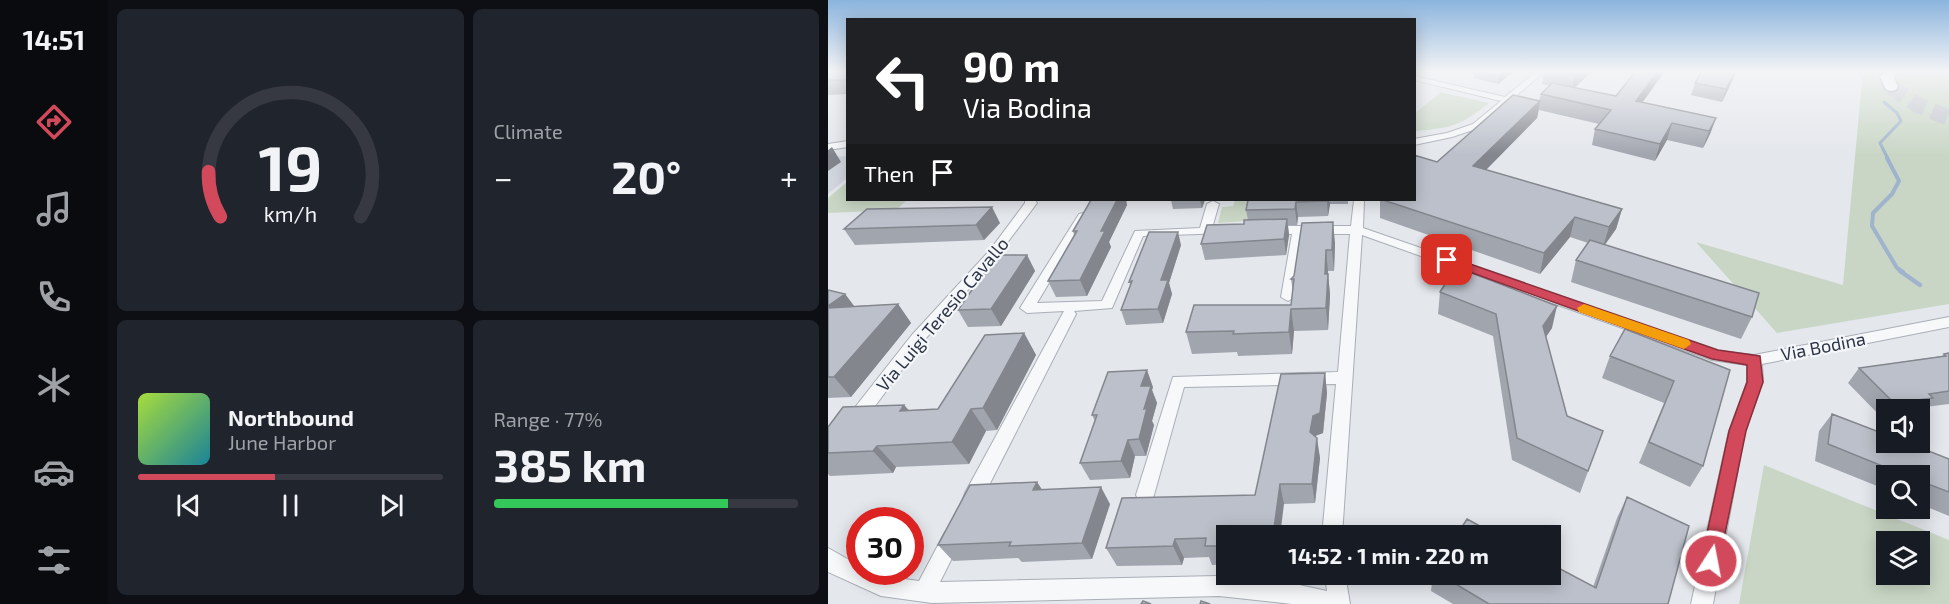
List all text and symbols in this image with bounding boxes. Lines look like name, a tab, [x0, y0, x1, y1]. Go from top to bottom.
text: 14:51	[23, 23, 85, 55]
text: 90 m	[963, 40, 1060, 90]
icon: left	[864, 42, 942, 120]
text: Via Bodina	[963, 91, 1092, 123]
icon: directions	[33, 101, 75, 143]
text: Climate	[494, 119, 563, 143]
text: 19	[258, 129, 322, 204]
text: 20°	[611, 149, 681, 203]
icon: arrive	[926, 156, 959, 189]
text: −	[494, 157, 513, 197]
text: +	[780, 157, 798, 197]
text: Then	[864, 160, 914, 186]
icon: music	[33, 188, 75, 230]
text: km/h	[264, 201, 317, 226]
street label: Via Luigi Teresio Cavallo	[871, 232, 1013, 396]
pin	[1421, 234, 1472, 285]
icon: arrive	[1430, 243, 1463, 276]
icon: phone	[33, 276, 75, 318]
street label: Via Bodina	[1779, 327, 1867, 365]
icon: climate	[33, 364, 75, 406]
map controls	[1876, 399, 1930, 585]
button: sound	[1876, 399, 1930, 453]
text: Northbound	[228, 404, 354, 430]
text: Range · 77%	[494, 407, 602, 431]
text: June Harbor	[228, 430, 336, 454]
text: 385 km	[494, 437, 646, 491]
icon: car	[33, 451, 75, 493]
button: search	[1876, 465, 1930, 519]
icon: previous	[172, 489, 205, 522]
icon: pause	[274, 489, 307, 522]
icon: next	[375, 489, 408, 522]
speed limit sign: 30	[846, 507, 924, 585]
position arrow	[1679, 529, 1743, 593]
button: layers	[1876, 531, 1930, 585]
icon: filters	[33, 539, 75, 581]
text: 14:52 · 1 min · 220 m	[1288, 542, 1489, 568]

